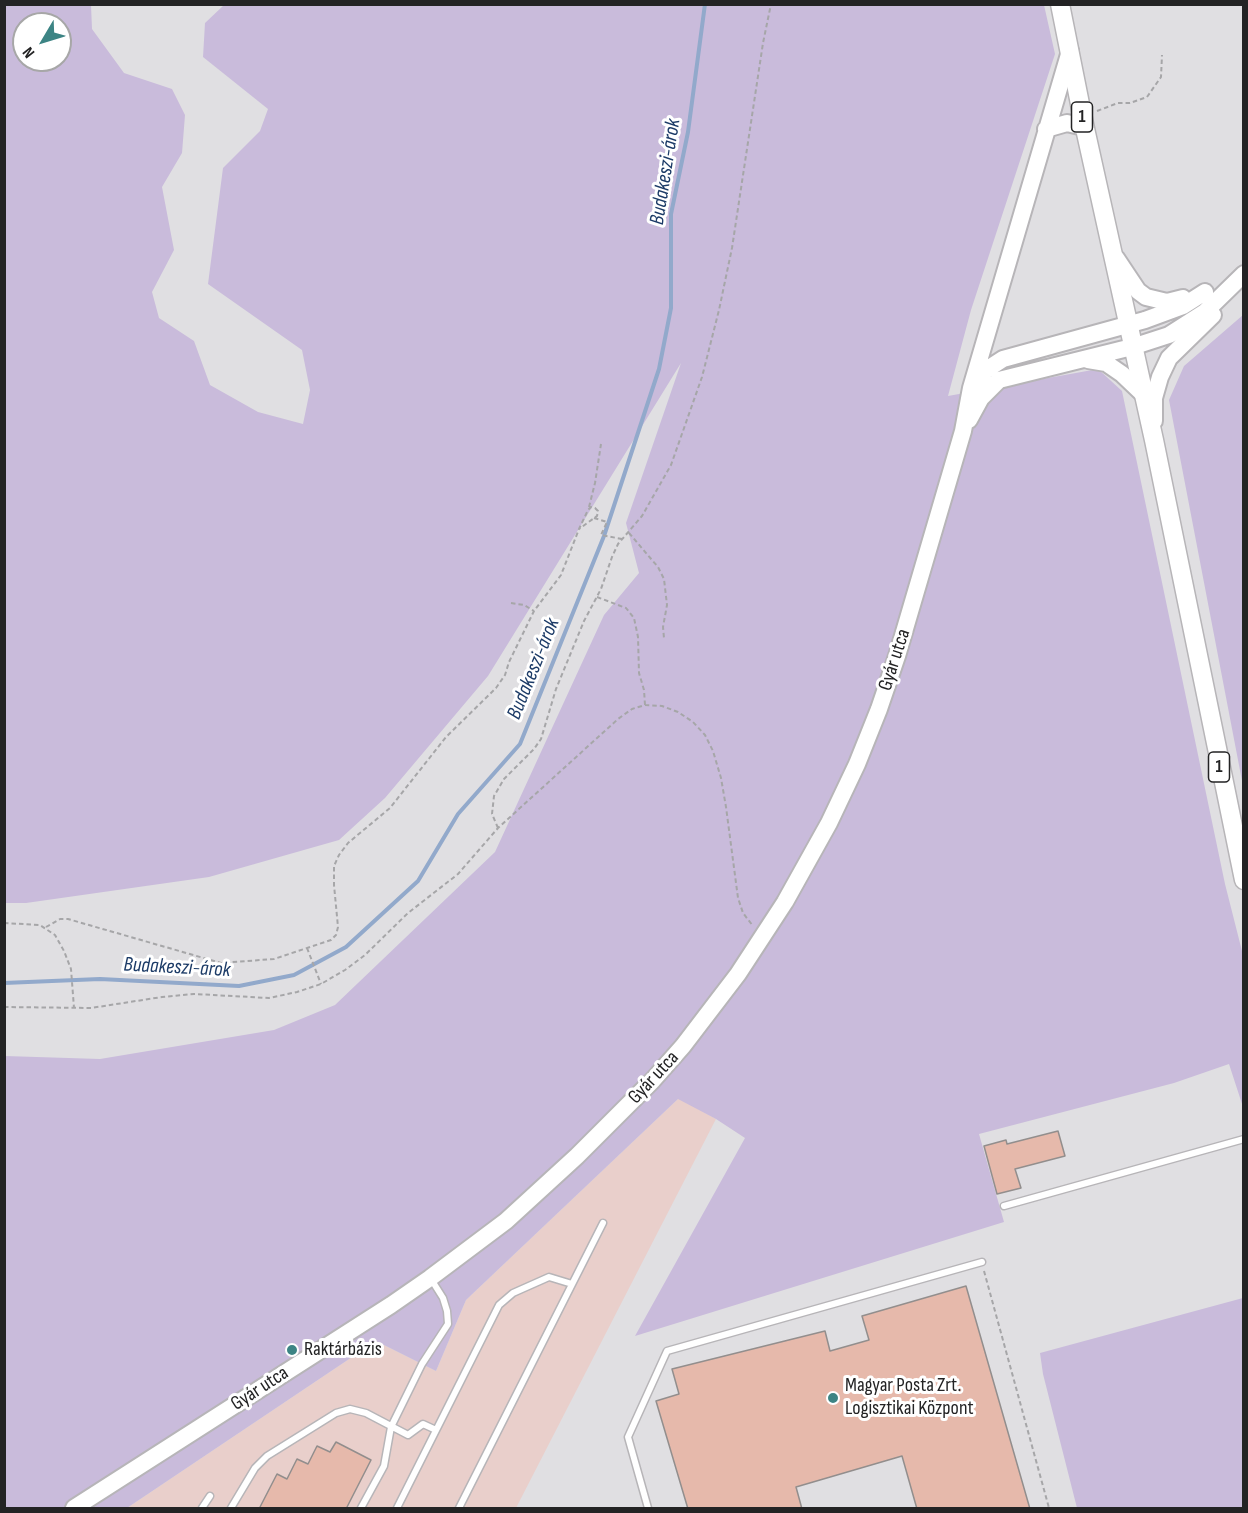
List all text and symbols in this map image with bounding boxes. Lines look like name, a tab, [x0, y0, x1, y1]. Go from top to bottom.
north arrow	[12, 12, 72, 72]
text: N	[19, 43, 39, 61]
road number: 1	[1072, 102, 1092, 132]
water label: Budakeszi-árok	[645, 117, 687, 227]
water label: Budakeszi-árok	[502, 615, 566, 723]
street label: Gyár utca	[874, 626, 916, 694]
road number: 1	[1208, 752, 1230, 782]
water label: Budakeszi-árok	[123, 953, 231, 983]
street label: Gyár utca	[624, 1047, 684, 1109]
place label: Raktárbázis	[304, 1338, 382, 1362]
marker: Raktárbázis	[285, 1343, 299, 1357]
street label: Gyár utca	[227, 1362, 293, 1416]
place label: Magyar Posta Zrt. Logisztikai Központ	[845, 1374, 974, 1421]
marker: Magyar Posta Zrt. Logisztikai Központ	[826, 1391, 840, 1405]

